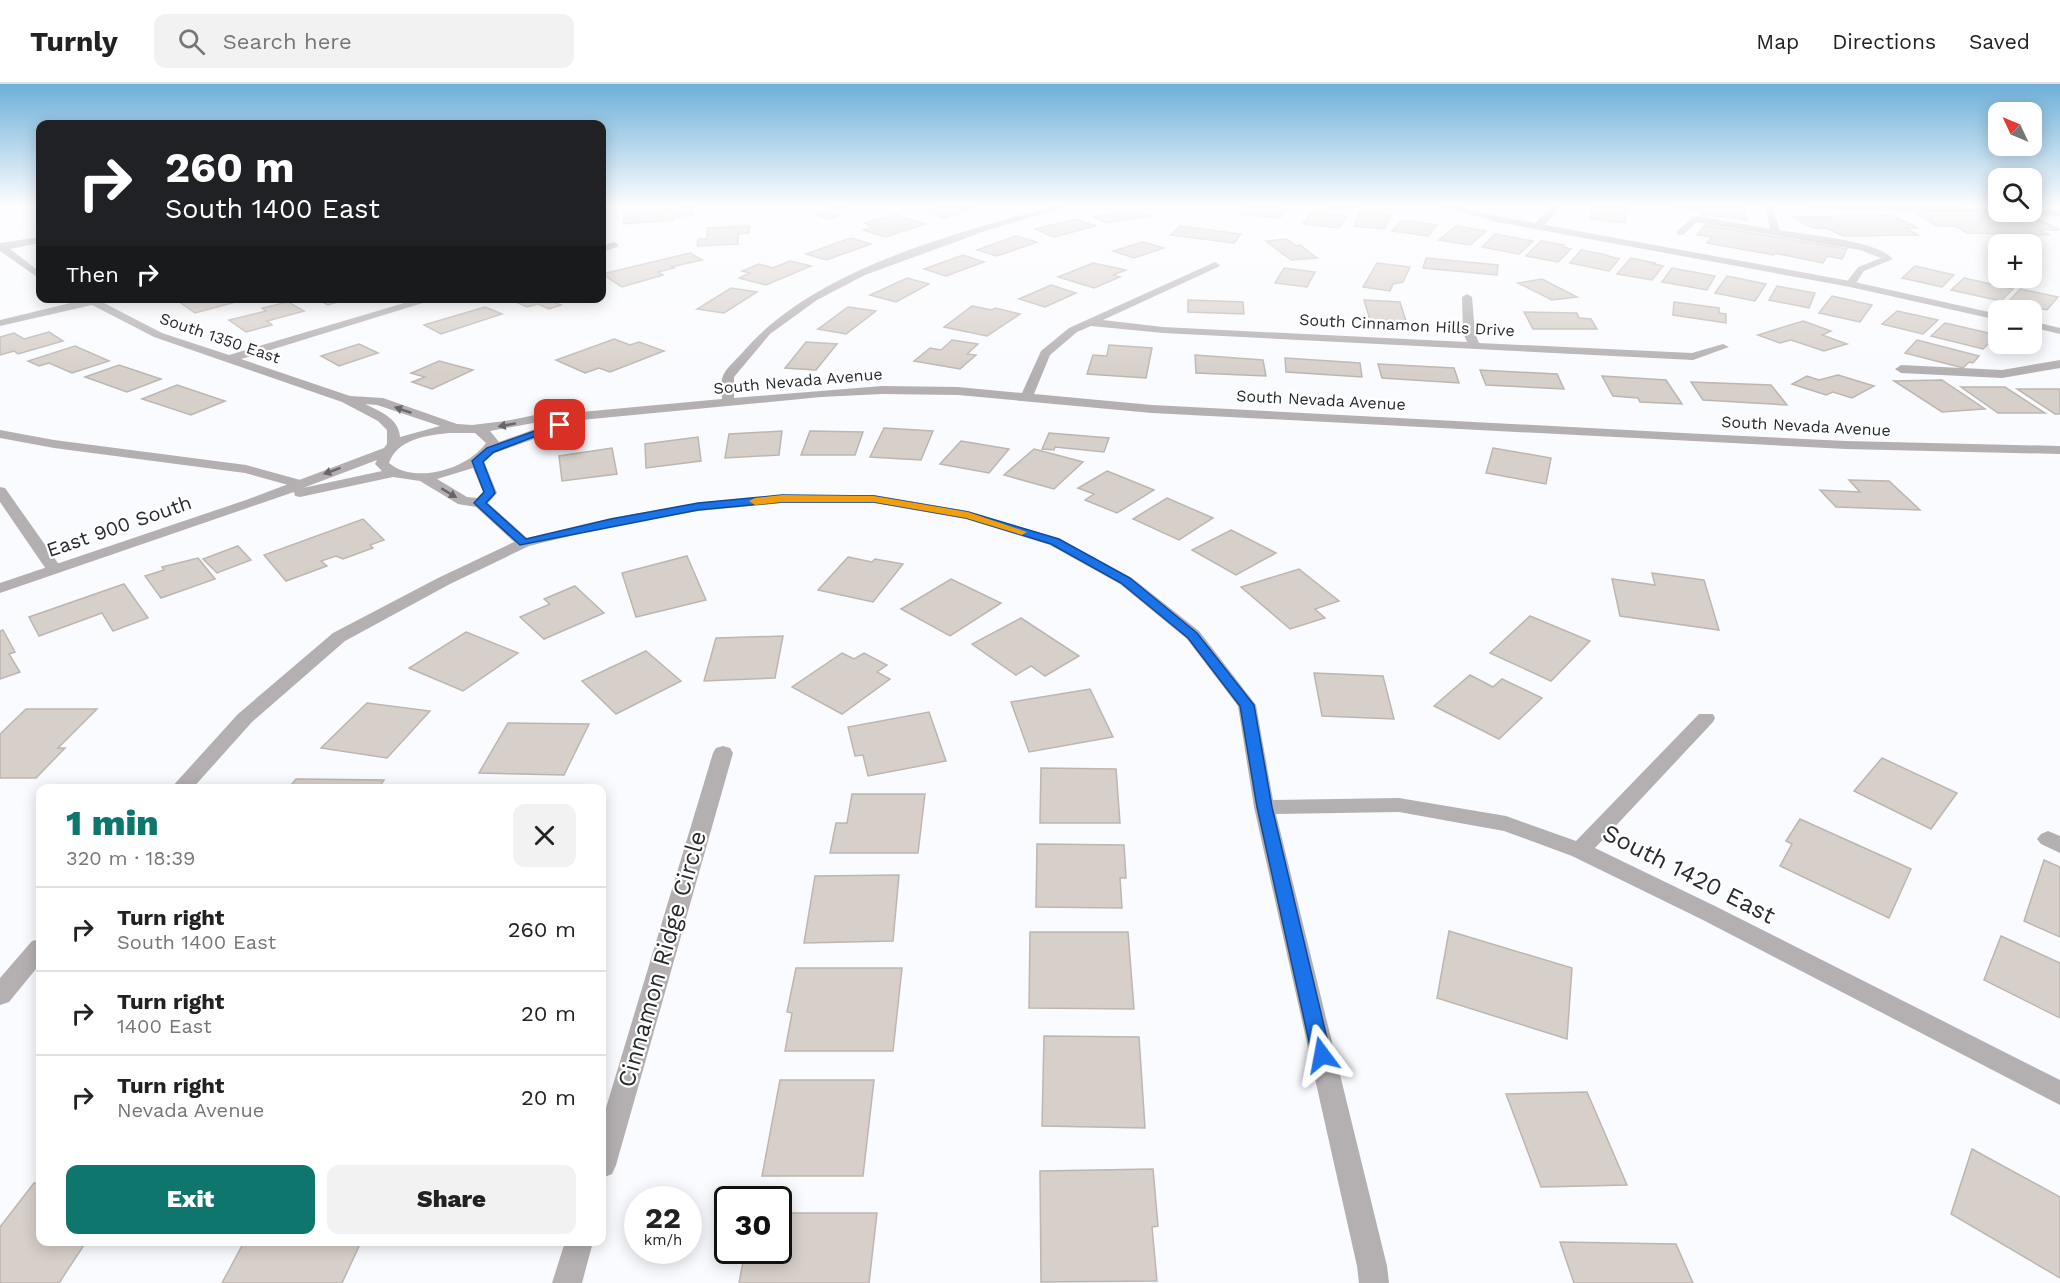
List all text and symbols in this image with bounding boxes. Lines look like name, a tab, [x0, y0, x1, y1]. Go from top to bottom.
search box	[154, 14, 574, 68]
text: Turnly	[30, 25, 118, 58]
icon: search	[175, 25, 208, 58]
text: Search here	[223, 29, 352, 54]
text: Map	[1756, 29, 1799, 54]
text: Directions	[1832, 29, 1936, 54]
text: Saved	[1969, 29, 2030, 54]
north arrow	[1988, 102, 2042, 156]
map controls	[1988, 102, 2042, 354]
text: 260 m	[165, 143, 295, 192]
icon: right	[66, 144, 144, 222]
button: search	[1988, 168, 2042, 222]
text: South 1400 East	[165, 193, 380, 225]
button: +	[1988, 234, 2042, 288]
icon: right	[131, 258, 164, 291]
text: Then	[66, 262, 119, 287]
button: −	[1988, 300, 2042, 354]
street label: South 1350 East	[157, 308, 283, 368]
street label: South Cinnamon Hills Drive	[1299, 310, 1515, 340]
street label: South Nevada Avenue	[713, 364, 883, 398]
street label: South Nevada Avenue	[1236, 386, 1406, 414]
pin	[534, 399, 585, 450]
one-way arrow	[394, 405, 412, 414]
icon: arrive	[543, 408, 576, 441]
street label: South Nevada Avenue	[1721, 412, 1891, 440]
one-way arrow	[497, 420, 516, 429]
one-way arrow	[323, 467, 341, 477]
one-way arrow	[441, 488, 457, 499]
street label: East 900 South	[43, 490, 195, 562]
text: 1 min	[66, 802, 159, 844]
button: close	[513, 804, 576, 867]
street label: South 1420 East	[1598, 818, 1780, 930]
street label: Cinnamon Ridge Circle	[612, 828, 712, 1090]
text: 320 m · 18:39	[66, 846, 195, 870]
text: Turn right	[117, 905, 224, 930]
icon: right	[66, 913, 99, 946]
text: 260 m	[508, 917, 576, 942]
text: South 1400 East	[117, 930, 276, 954]
text: Turn right	[117, 989, 224, 1014]
icon: right	[66, 997, 99, 1030]
text: 20 m	[521, 1001, 576, 1026]
text: 1400 East	[117, 1014, 212, 1038]
position arrow	[1290, 1023, 1354, 1087]
text: Turn right	[117, 1073, 224, 1098]
icon: right	[66, 1081, 99, 1114]
text: 20 m	[521, 1085, 576, 1110]
text: Nevada Avenue	[117, 1098, 264, 1122]
button: Exit	[66, 1165, 315, 1234]
button: Share	[327, 1165, 576, 1234]
speed limit sign: 30	[714, 1186, 792, 1264]
text: 22	[645, 1200, 681, 1235]
text: km/h	[644, 1231, 682, 1249]

